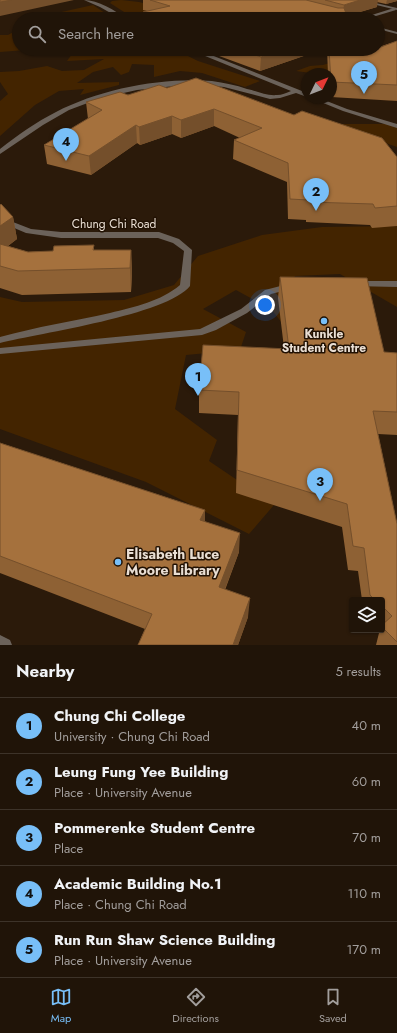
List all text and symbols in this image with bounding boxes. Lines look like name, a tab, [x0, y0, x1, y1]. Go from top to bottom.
search box	[12, 12, 385, 56]
icon: search	[26, 23, 48, 45]
text: Search here	[58, 23, 134, 45]
pin: 5	[351, 61, 377, 94]
north arrow	[301, 68, 337, 104]
pin: 4	[53, 128, 79, 161]
pin: 2	[303, 178, 329, 211]
street label: Chung Chi Road	[72, 215, 156, 233]
your location	[255, 295, 275, 315]
marker: Kunkle Student Centre	[319, 316, 329, 326]
place label: Kunkle Student Centre	[282, 325, 366, 357]
pin: 1	[185, 363, 211, 396]
pin: 3	[307, 468, 333, 501]
place label: Elisabeth Luce Moore Library	[126, 544, 220, 580]
marker: Elisabeth Luce Moore Library	[113, 557, 123, 567]
map controls	[349, 597, 385, 633]
button: layers	[349, 597, 385, 633]
text: Nearby	[16, 659, 74, 683]
text: 5 results	[335, 662, 381, 681]
text: Chung Chi College	[54, 705, 185, 727]
text: 1	[26, 716, 32, 735]
text: 40 m	[352, 716, 381, 735]
text: University · Chung Chi Road	[54, 727, 210, 746]
text: Leung Fung Yee Building	[54, 761, 228, 783]
text: 2	[25, 772, 33, 791]
text: 60 m	[352, 772, 381, 791]
text: Place · University Avenue	[54, 783, 192, 802]
text: Pommerenke Student Centre	[54, 817, 255, 839]
text: 3	[25, 828, 33, 847]
text: 70 m	[352, 828, 381, 847]
text: Place	[54, 839, 83, 858]
text: Academic Building No.1	[54, 873, 222, 895]
text: 4	[24, 884, 34, 903]
text: 110 m	[347, 884, 381, 903]
text: Place · Chung Chi Road	[54, 895, 187, 914]
text: Run Run Shaw Science Building	[54, 929, 275, 951]
text: 5	[25, 940, 33, 959]
text: 170 m	[346, 940, 381, 959]
text: Place · University Avenue	[54, 951, 192, 970]
tab: Map	[50, 986, 72, 1026]
tab: Directions	[172, 986, 219, 1026]
tab: Saved	[319, 986, 347, 1026]

